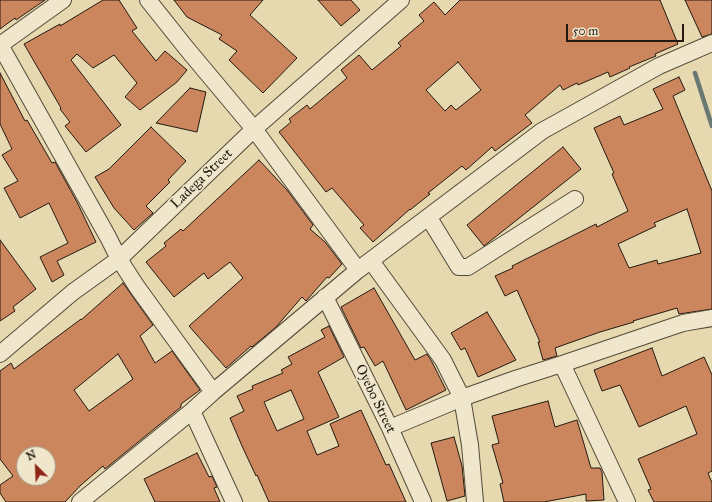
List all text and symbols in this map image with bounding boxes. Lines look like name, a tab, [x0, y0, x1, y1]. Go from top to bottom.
scale bar	[568, 16, 686, 42]
text: 50 m	[573, 24, 598, 38]
street label: Ladega Street	[168, 145, 236, 213]
street label: Oyebo Street	[351, 362, 399, 436]
north arrow	[16, 446, 56, 486]
text: N	[24, 448, 38, 463]

